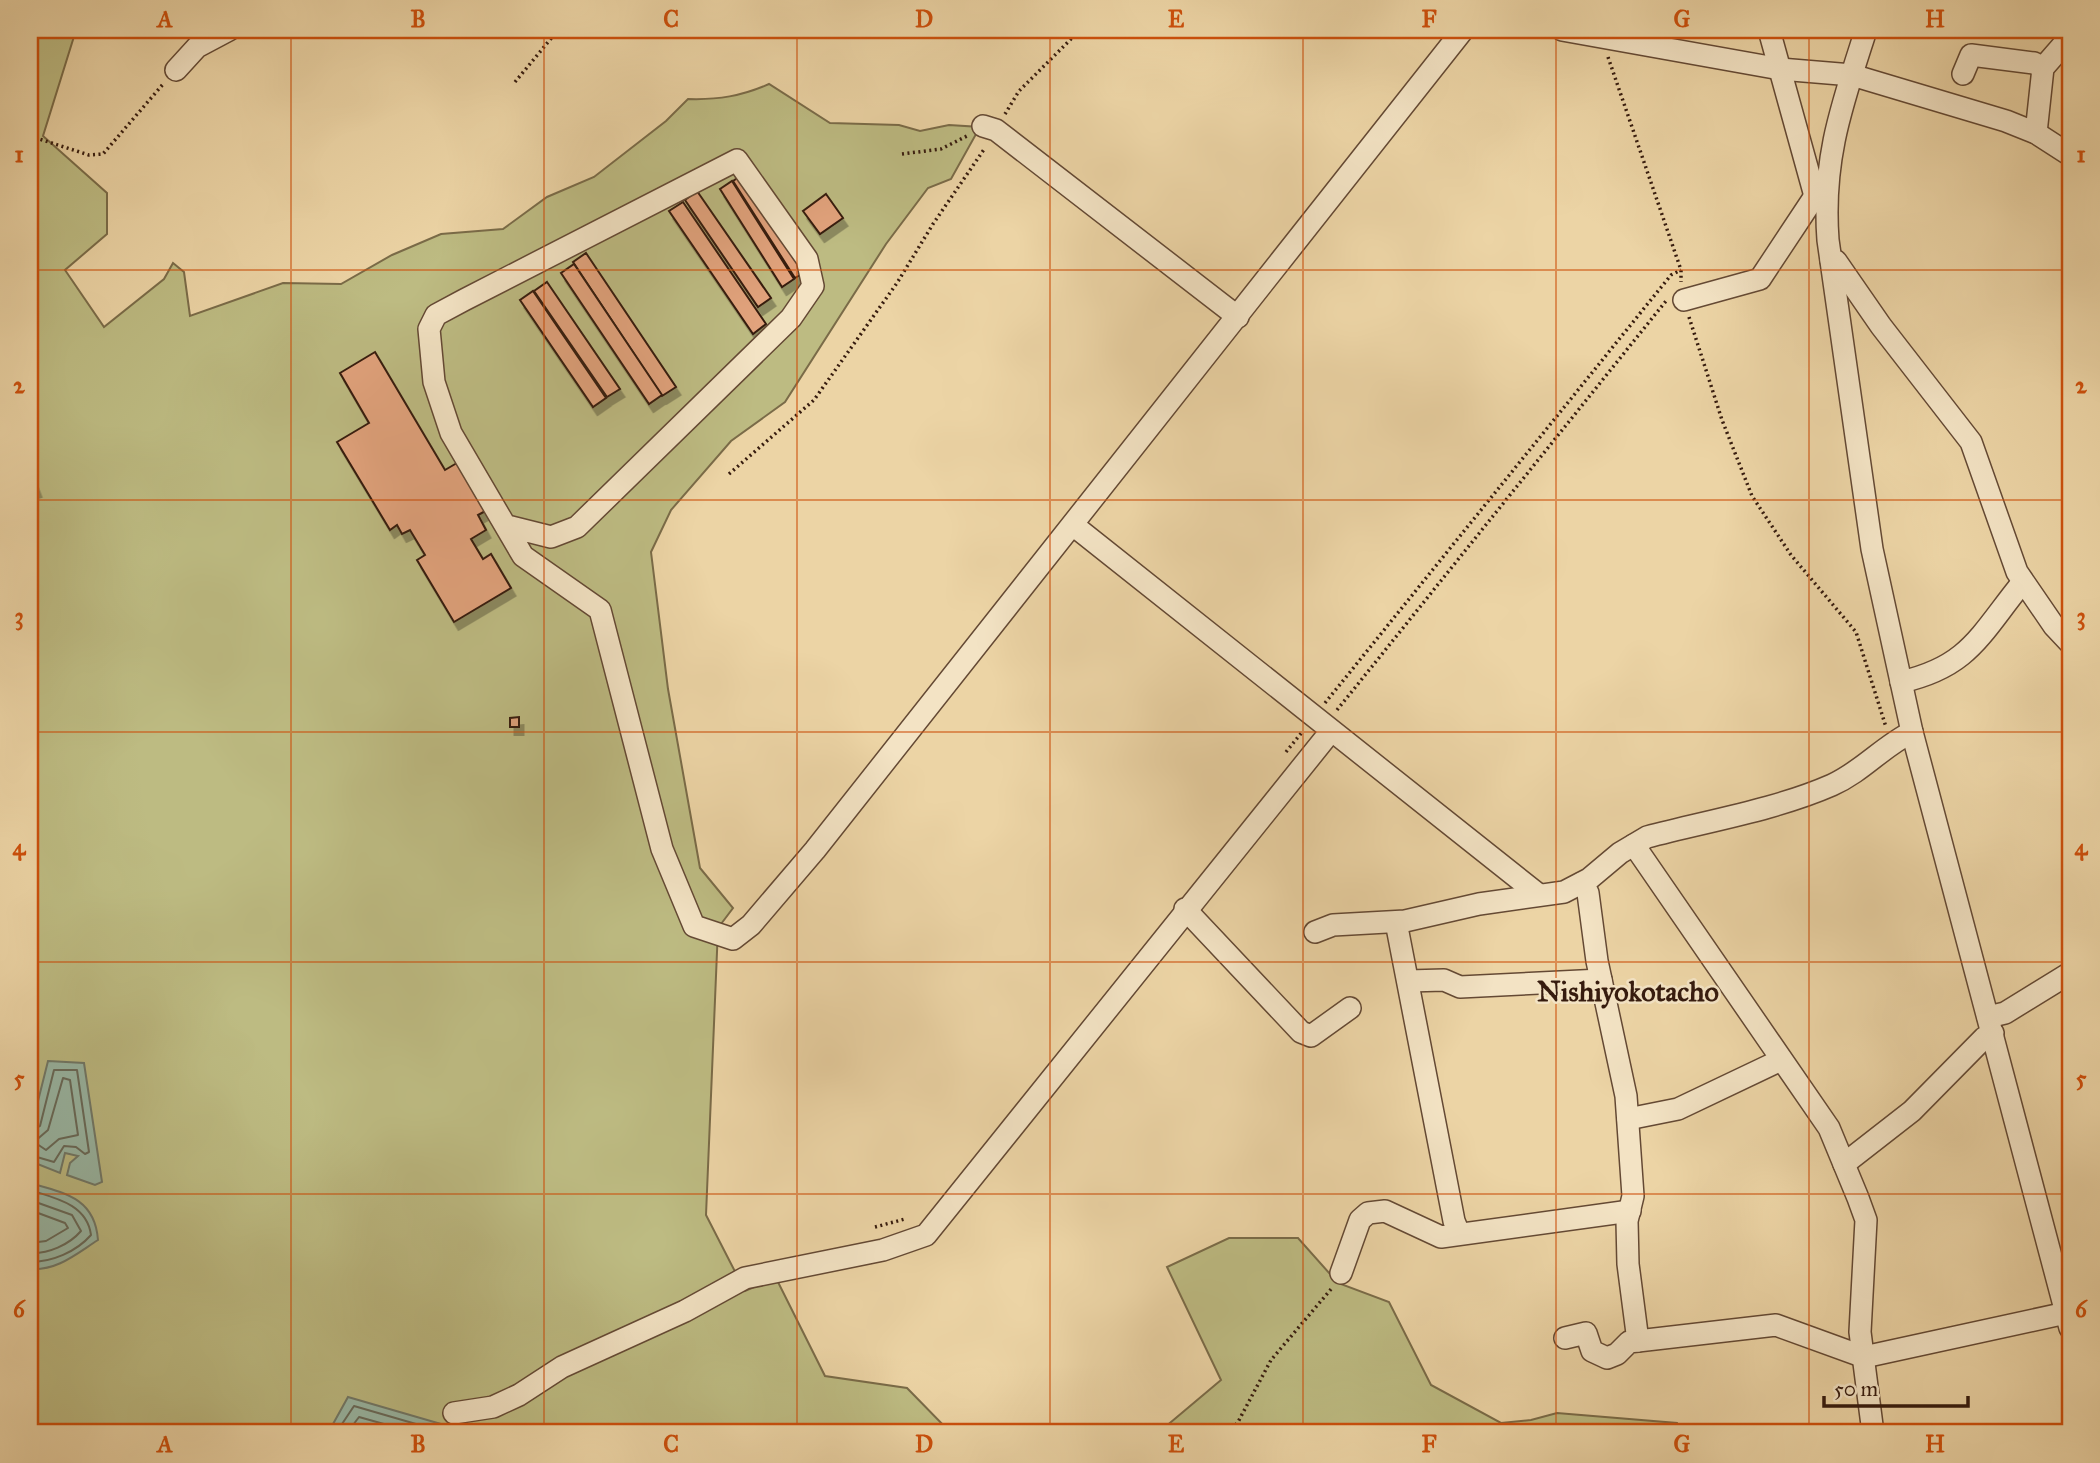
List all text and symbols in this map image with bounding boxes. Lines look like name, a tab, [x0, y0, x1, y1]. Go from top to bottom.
text: A	[155, 5, 173, 33]
text: B	[410, 5, 426, 33]
text: C	[663, 5, 679, 33]
text: D	[915, 5, 933, 33]
text: E	[1168, 5, 1185, 33]
text: F	[1421, 5, 1437, 33]
text: G	[1674, 5, 1691, 33]
text: H	[1925, 5, 1945, 33]
text: 1	[14, 140, 24, 168]
text: 1	[2076, 140, 2086, 168]
text: 2	[13, 371, 25, 399]
text: 2	[2075, 371, 2087, 399]
text: 3	[14, 602, 24, 631]
text: 3	[2076, 602, 2086, 631]
text: 4	[13, 833, 27, 861]
text: 4	[2075, 833, 2089, 861]
district label: Nishiyokotacho	[1537, 974, 1719, 1009]
text: 5	[14, 1064, 25, 1092]
text: 5	[2076, 1064, 2087, 1092]
text: 6	[13, 1295, 26, 1323]
text: 6	[2075, 1295, 2088, 1323]
scale bar	[1824, 1365, 1967, 1409]
text: 50 m	[1834, 1376, 1879, 1402]
text: A	[155, 1430, 173, 1458]
text: B	[410, 1430, 426, 1458]
text: C	[663, 1430, 679, 1458]
text: D	[915, 1430, 933, 1458]
text: E	[1168, 1430, 1185, 1458]
text: F	[1421, 1430, 1437, 1458]
text: G	[1674, 1430, 1691, 1458]
text: H	[1925, 1430, 1945, 1458]

